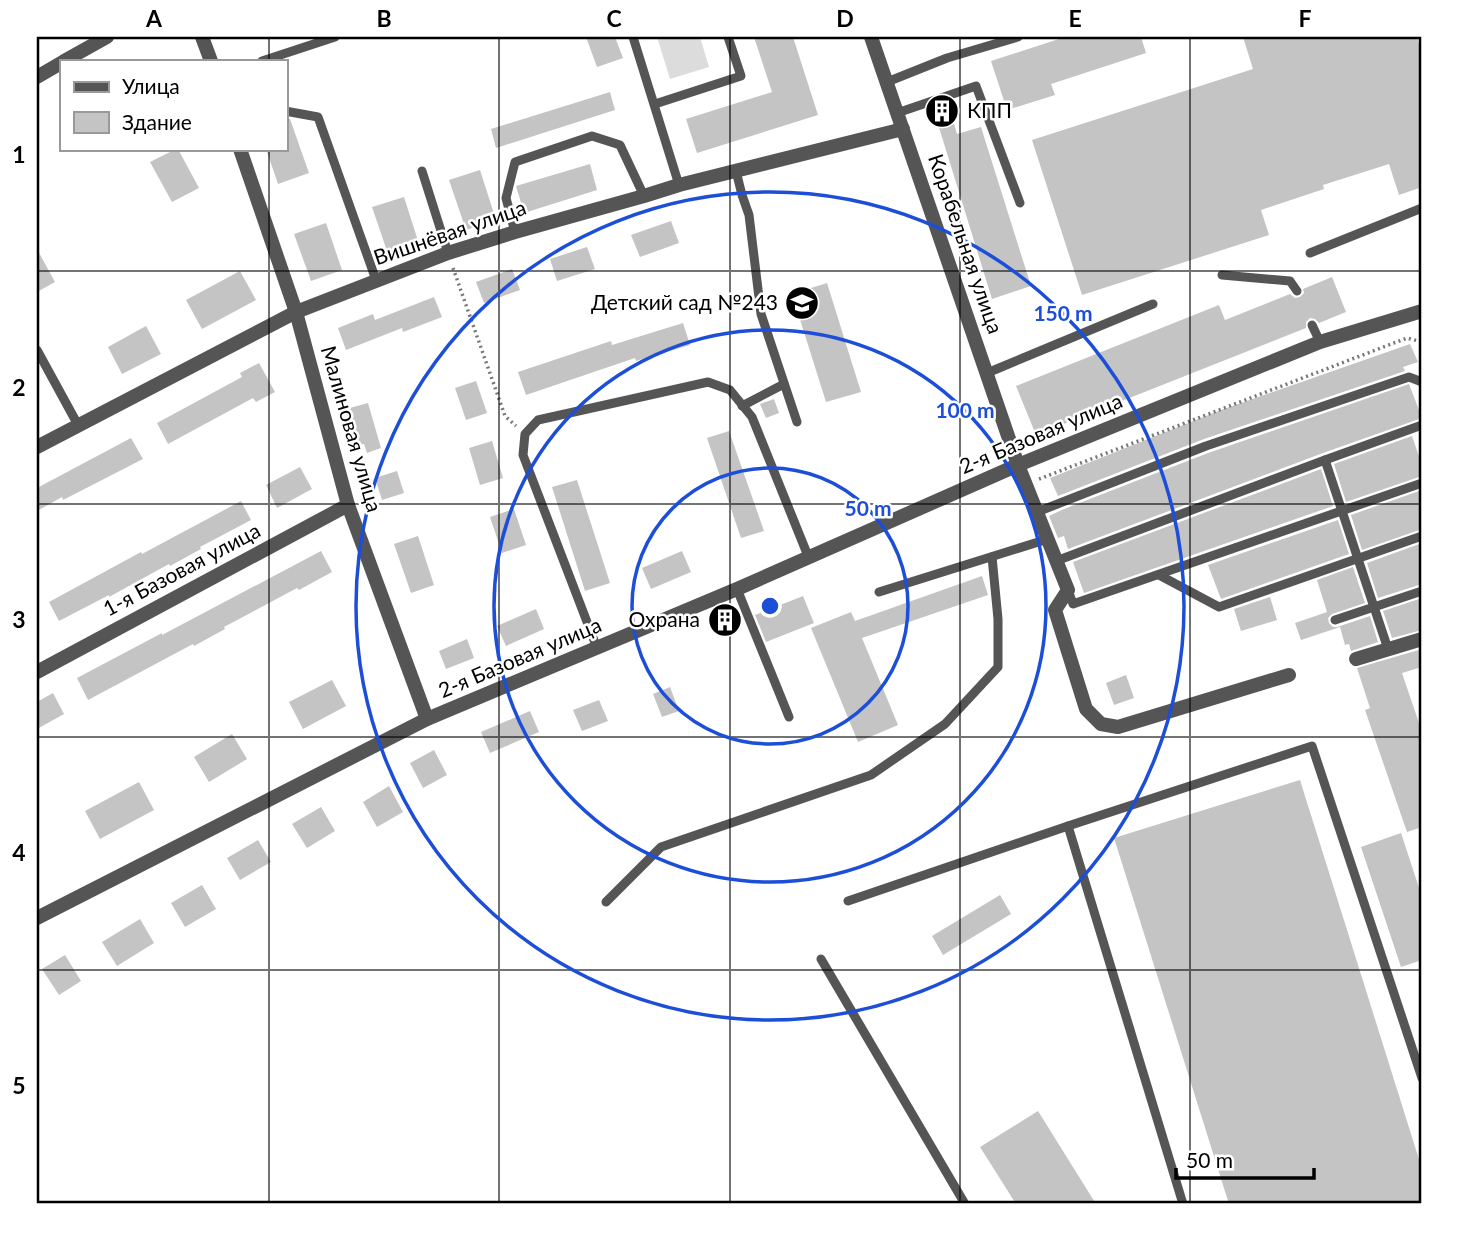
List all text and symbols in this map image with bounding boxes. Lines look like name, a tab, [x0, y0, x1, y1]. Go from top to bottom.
text: A	[145, 4, 163, 32]
text: B	[376, 4, 392, 32]
text: C	[606, 4, 622, 32]
text: D	[836, 4, 854, 32]
text: E	[1068, 4, 1082, 32]
text: F	[1298, 4, 1312, 32]
legend	[60, 60, 287, 150]
text: Улица	[122, 73, 180, 98]
building icon: КПП	[923, 92, 961, 130]
place label: КПП	[967, 97, 1012, 122]
text: Здание	[122, 109, 192, 134]
text: 1	[12, 140, 26, 168]
street label: Корабельная улица	[924, 150, 1009, 337]
street label: Вишнёвая улица	[370, 194, 529, 269]
school or university icon: Детский сад №243	[783, 284, 821, 322]
place label: Детский сад №243	[591, 289, 778, 314]
text: 150 m	[1033, 300, 1093, 325]
street label: Малиновая улица	[317, 343, 388, 515]
text: 2	[12, 373, 26, 401]
street label: 2-я Базовая улица	[955, 387, 1126, 478]
text: 100 m	[935, 397, 995, 422]
text: 50 m	[844, 495, 892, 520]
street label: 1-я Базовая улица	[98, 517, 264, 621]
centre of rings	[758, 594, 782, 618]
building icon: Охрана	[706, 601, 744, 639]
text: 3	[12, 605, 26, 633]
place label: Охрана	[629, 606, 700, 631]
street label: 2-я Базовая улица	[434, 611, 605, 702]
text: 4	[12, 838, 26, 866]
text: 5	[12, 1071, 26, 1099]
scale bar	[1176, 1136, 1314, 1180]
text: 50 m	[1186, 1147, 1233, 1172]

